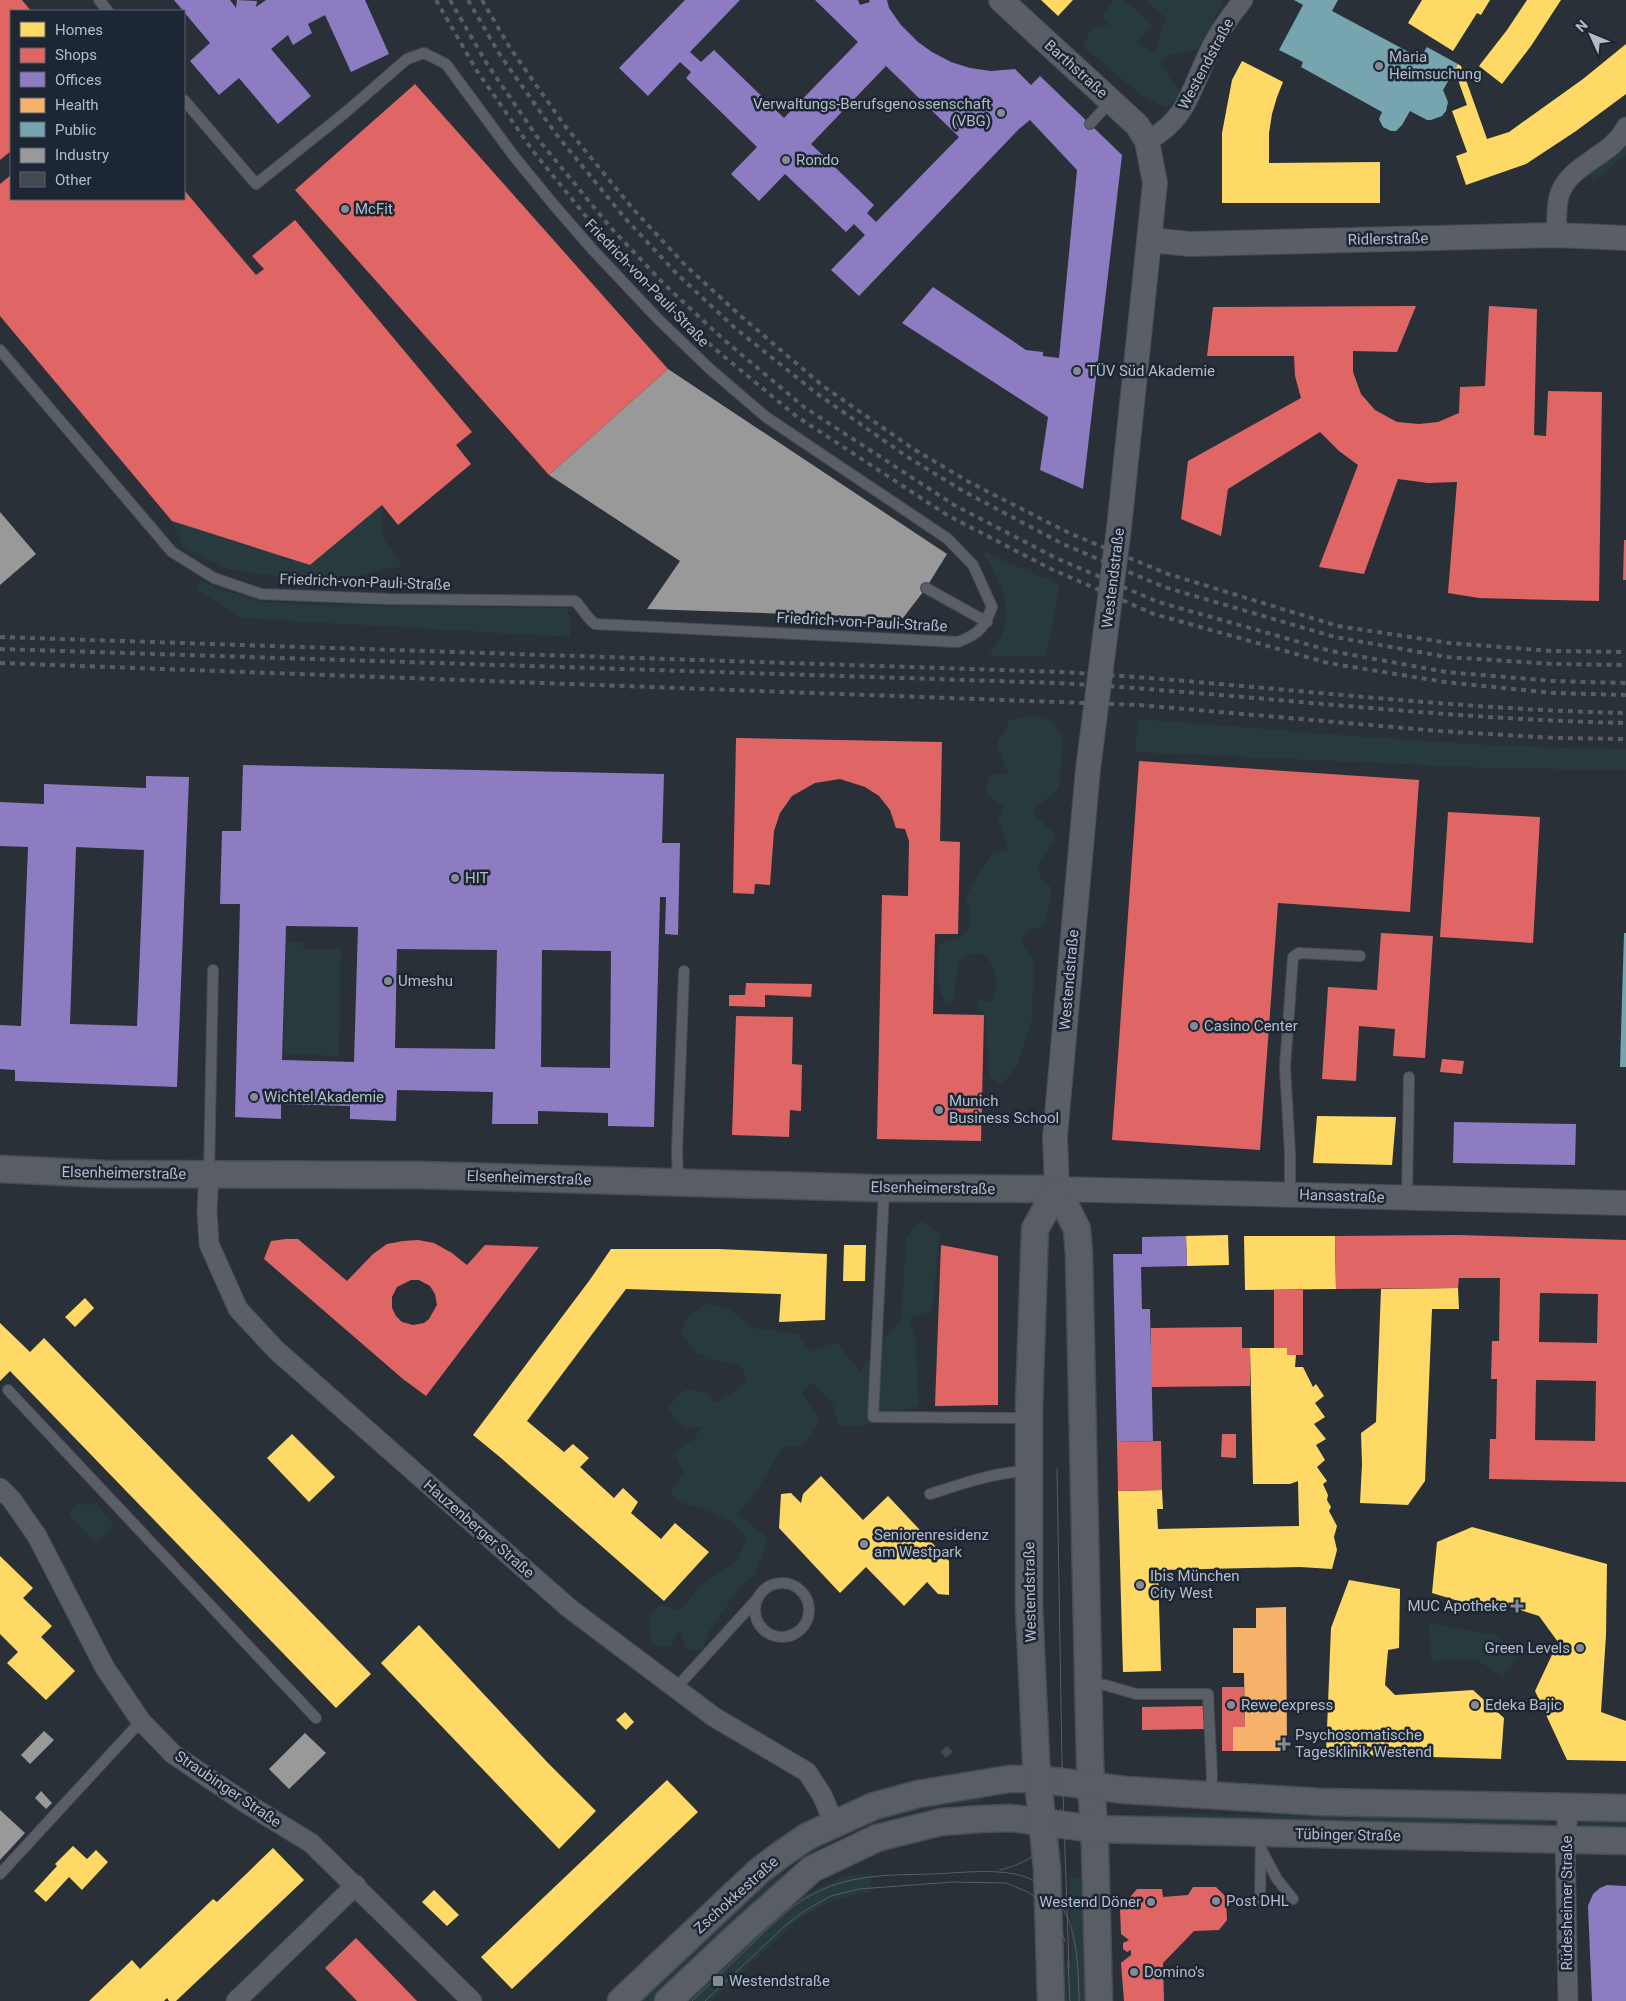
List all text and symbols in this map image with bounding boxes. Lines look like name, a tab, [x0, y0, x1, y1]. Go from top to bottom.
legend	[10, 10, 185, 200]
north arrow	[1566, 10, 1616, 60]
street label: Westendstraße	[1174, 15, 1238, 113]
text: N	[1572, 17, 1591, 35]
text: Homes	[55, 21, 103, 39]
street label: Barthstraße	[1041, 36, 1111, 102]
text: Shops	[55, 46, 97, 64]
place label: Maria Heimsuchung	[1389, 48, 1482, 83]
marker: Maria Heimsuchung	[1373, 60, 1385, 72]
text: Offices	[55, 71, 102, 89]
place label: Verwaltungs-Berufsgenossenschaft (VBG)	[753, 95, 991, 130]
text: Health	[55, 96, 99, 114]
marker: Verwaltungs-Berufsgenossenschaft (VBG)	[995, 107, 1007, 119]
text: Public	[55, 121, 96, 139]
text: Industry	[55, 146, 109, 164]
place label: Rondo	[796, 151, 839, 169]
marker: Rondo	[780, 154, 792, 166]
text: Other	[55, 171, 92, 189]
place label: McFit	[355, 200, 393, 218]
marker: McFit	[339, 203, 351, 215]
street label: Friedrich-von-Pauli-Straße	[581, 215, 713, 351]
street label: Ridlerstraße	[1348, 229, 1428, 249]
place label: TÜV Süd Akademie	[1087, 362, 1215, 380]
marker: TÜV Süd Akademie	[1071, 365, 1083, 377]
street label: Westendstraße	[1098, 527, 1128, 629]
street label: Friedrich-von-Pauli-Straße	[279, 570, 451, 594]
street label: Friedrich-von-Pauli-Straße	[776, 609, 948, 635]
place label: HIT	[465, 869, 489, 887]
marker: HIT	[449, 872, 461, 884]
street label: Westendstraße	[1056, 929, 1082, 1031]
place label: Umeshu	[398, 972, 453, 990]
marker: Umeshu	[382, 975, 394, 987]
place label: Casino Center	[1204, 1017, 1298, 1035]
marker: Casino Center	[1188, 1020, 1200, 1032]
place label: Wichtel Akademie	[264, 1088, 384, 1106]
marker: Wichtel Akademie	[248, 1091, 260, 1103]
place label: Munich Business School	[949, 1092, 1059, 1127]
marker: Munich Business School	[933, 1104, 945, 1116]
street label: Elsenheimerstraße	[62, 1163, 187, 1183]
street label: Elsenheimerstraße	[466, 1167, 592, 1189]
street label: Elsenheimerstraße	[871, 1178, 996, 1198]
street label: Hansastraße	[1299, 1186, 1385, 1206]
street label: Hauzenberger Straße	[420, 1476, 538, 1582]
place label: Seniorenresidenz am Westpark	[874, 1526, 989, 1561]
marker: Seniorenresidenz am Westpark	[858, 1538, 870, 1550]
street label: Westendstraße	[1020, 1541, 1040, 1643]
place label: Ibis München City West	[1150, 1567, 1240, 1602]
marker: Ibis München City West	[1134, 1579, 1146, 1591]
place label: MUC Apotheke	[1407, 1597, 1507, 1615]
marker: MUC Apotheke	[1511, 1600, 1523, 1612]
place label: Green Levels	[1484, 1639, 1570, 1657]
marker: Green Levels	[1574, 1642, 1586, 1654]
place label: Rewe express	[1241, 1696, 1333, 1714]
place label: Edeka Bajic	[1485, 1696, 1562, 1714]
marker: Rewe express	[1225, 1699, 1237, 1711]
marker: Edeka Bajic	[1469, 1699, 1481, 1711]
place label: Psychosomatische Tagesklinik Westend	[1295, 1726, 1432, 1761]
marker: Psychosomatische Tagesklinik Westend	[1277, 1737, 1291, 1751]
street label: Straubinger Straße	[171, 1747, 285, 1831]
street label: Tübinger Straße	[1295, 1825, 1401, 1845]
street label: Rüdesheimer Straße	[1558, 1835, 1576, 1971]
street label: Zschokkestraße	[690, 1853, 782, 1937]
place label: Post DHL	[1226, 1892, 1289, 1910]
place label: Westend Döner	[1039, 1893, 1141, 1911]
marker: Post DHL	[1210, 1895, 1222, 1907]
marker: Westend Döner	[1145, 1896, 1157, 1908]
place label: Domino's	[1144, 1963, 1205, 1981]
marker: Domino's	[1128, 1966, 1140, 1978]
place label: Westendstraße	[729, 1972, 830, 1990]
marker: Westendstraße	[711, 1974, 725, 1988]

